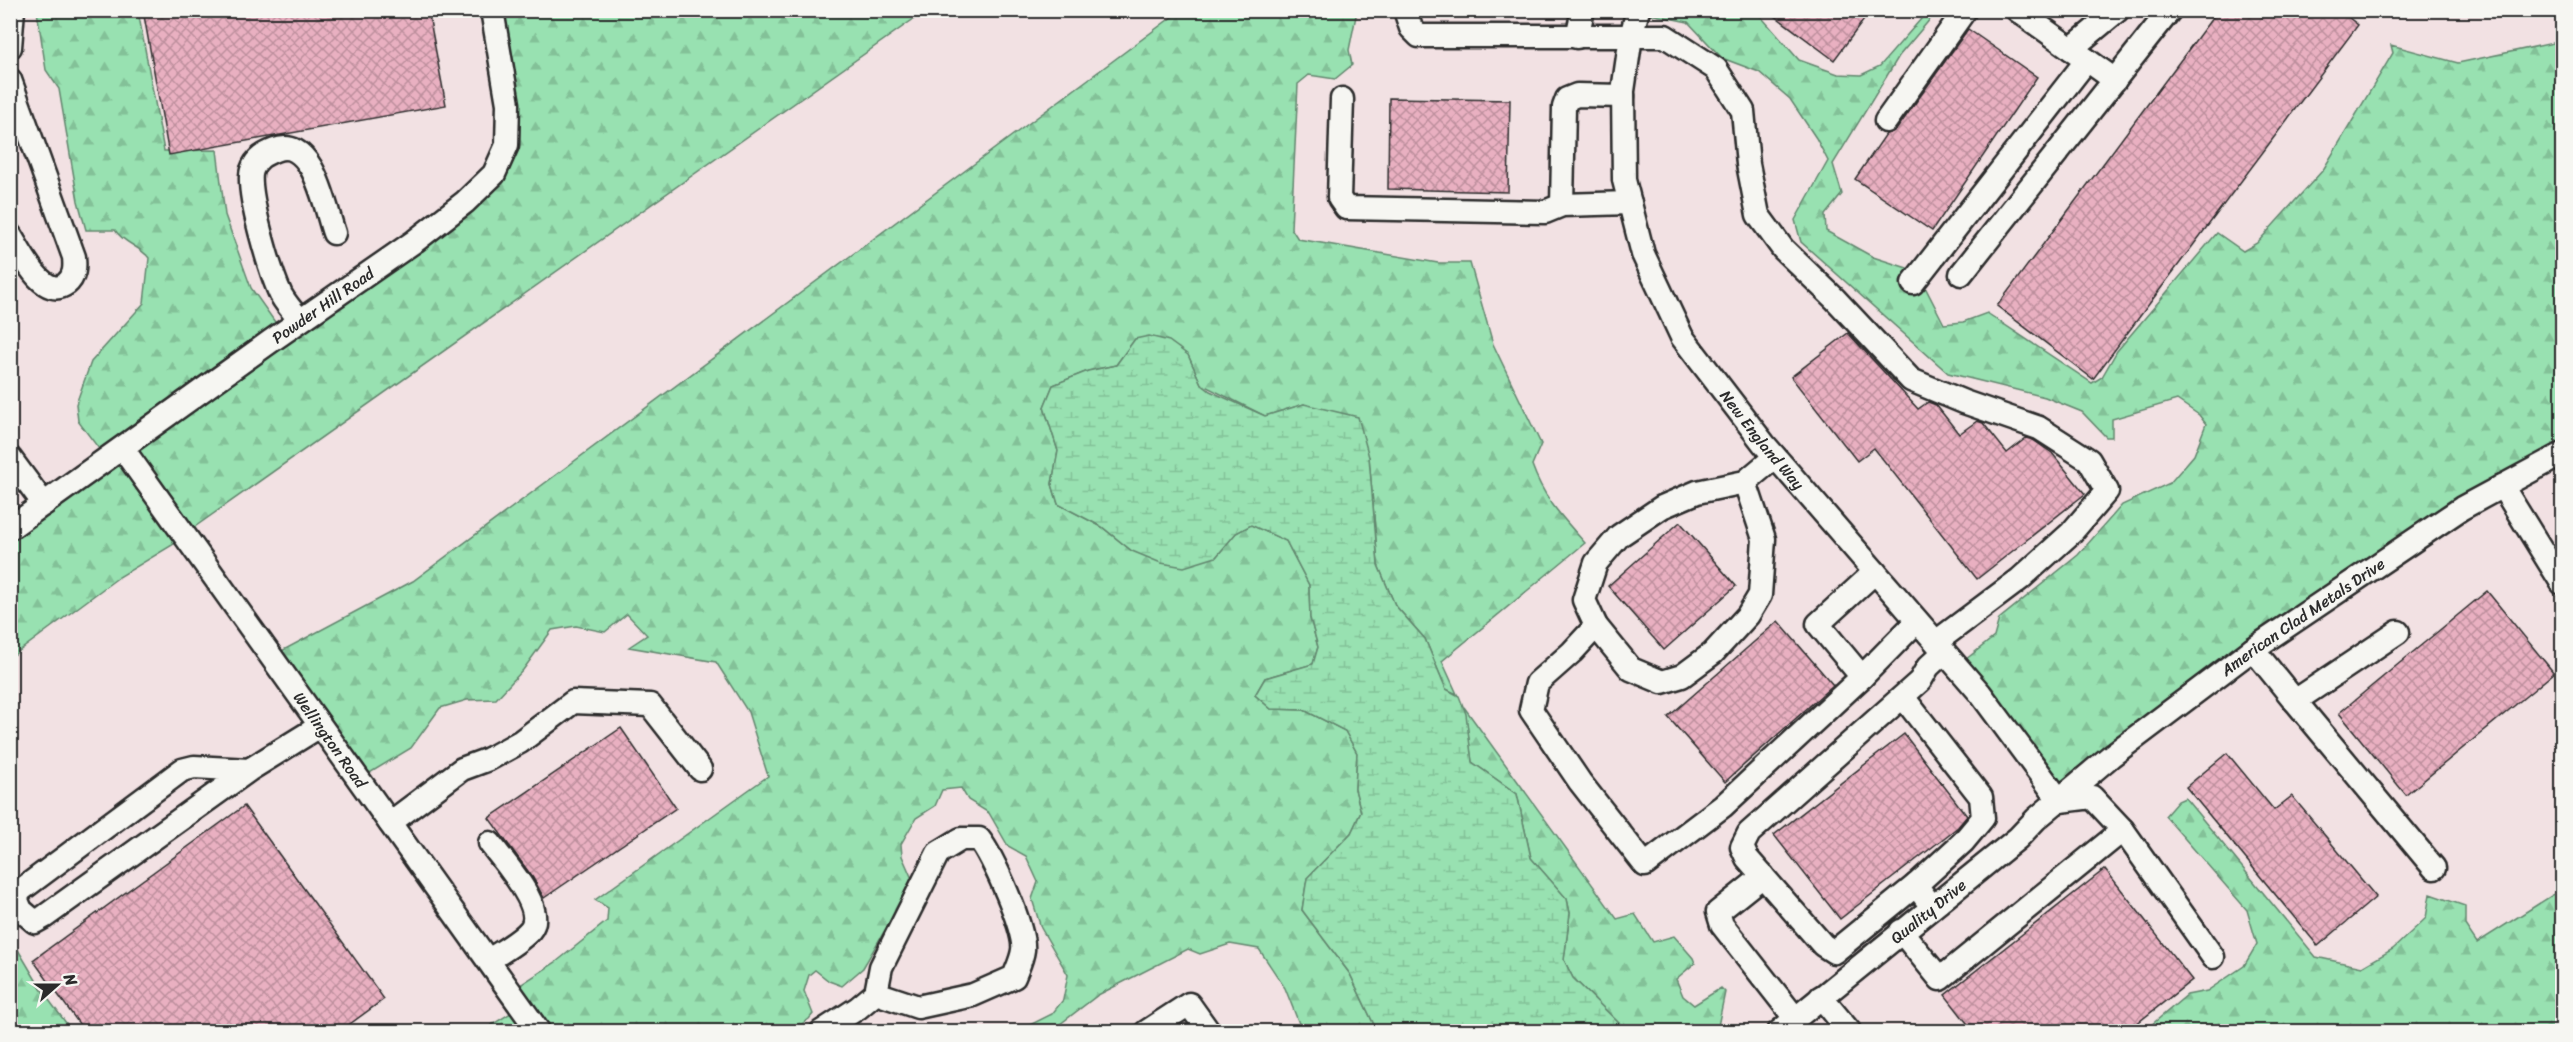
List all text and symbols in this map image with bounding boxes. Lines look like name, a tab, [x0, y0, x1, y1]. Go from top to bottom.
street label: Powder Hill Road	[265, 258, 381, 351]
street label: New England Way	[1712, 383, 1813, 497]
street label: American Clad Metals Drive	[2213, 549, 2391, 684]
street label: Wellington Road	[286, 685, 376, 795]
street label: Quality Drive	[1883, 871, 1973, 951]
north arrow	[27, 955, 87, 1015]
text: N	[55, 968, 86, 991]

